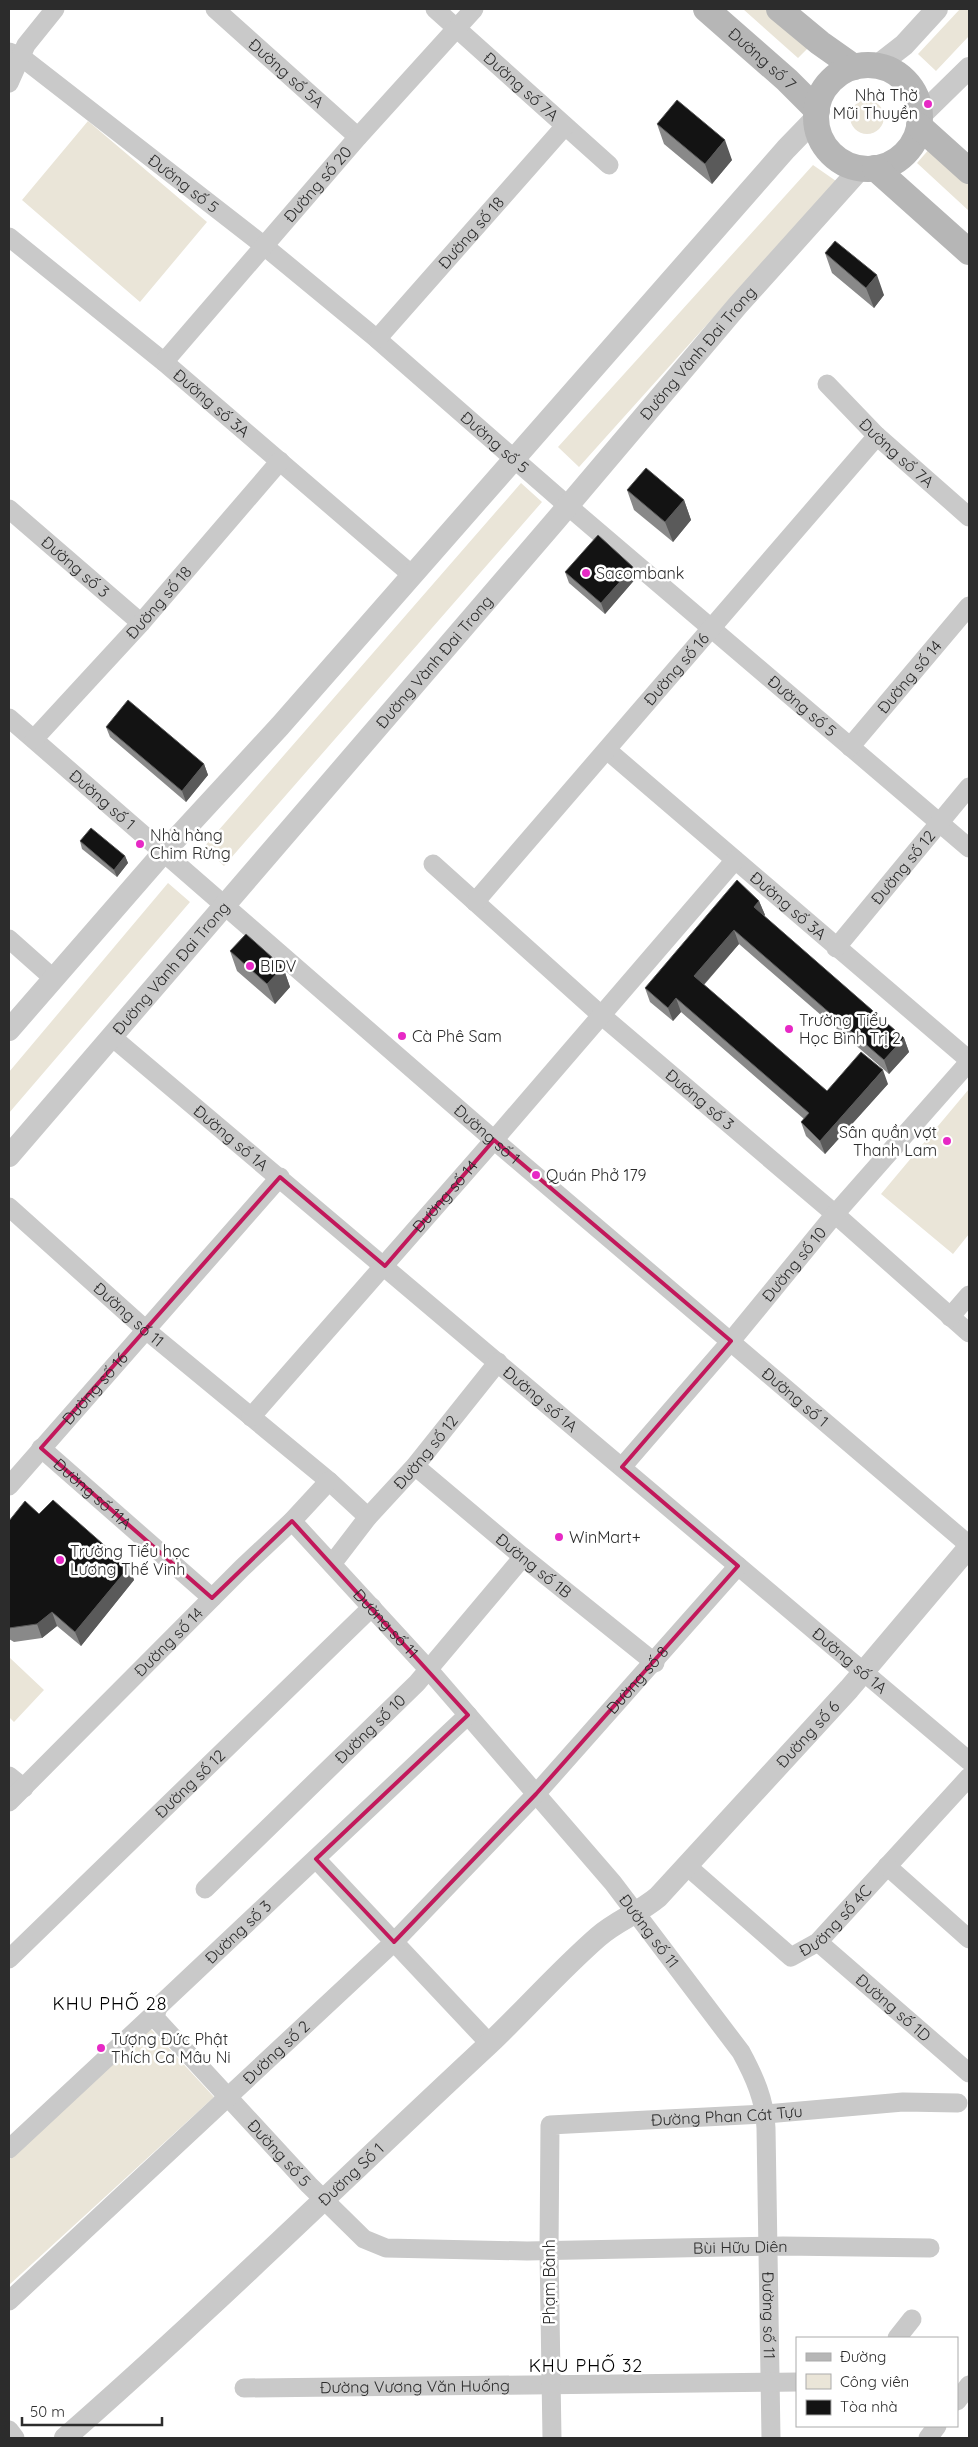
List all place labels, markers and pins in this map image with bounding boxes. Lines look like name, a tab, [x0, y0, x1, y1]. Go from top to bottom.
place label: Nhà Thờ Mũi Thuyền	[833, 85, 918, 123]
marker: Nhà Thờ Mũi Thuyền	[922, 98, 934, 110]
place label: Sacombank	[596, 563, 684, 583]
marker: Sacombank	[580, 567, 592, 579]
place label: Nhà hàng Chim Rừng	[150, 825, 231, 863]
marker: Nhà hàng Chim Rừng	[134, 838, 146, 850]
place label: BIDV	[260, 956, 297, 976]
marker: BIDV	[244, 960, 256, 972]
place label: Trường Tiểu Học Bình Trị 2	[799, 1010, 901, 1048]
marker: Trường Tiểu Học Bình Trị 2	[783, 1023, 795, 1035]
place label: Cà Phê Sam	[412, 1026, 502, 1046]
marker: Cà Phê Sam	[396, 1030, 408, 1042]
place label: Sân quần vợt Thanh Lam	[839, 1122, 937, 1160]
marker: Sân quần vợt Thanh Lam	[941, 1135, 953, 1147]
place label: Quán Phở 179	[546, 1165, 647, 1185]
marker: Quán Phở 179	[530, 1169, 542, 1181]
place label: WinMart+	[569, 1527, 641, 1547]
marker: WinMart+	[553, 1531, 565, 1543]
place label: Trường Tiểu học Lương Thế Vinh	[70, 1541, 190, 1579]
marker: Trường Tiểu học Lương Thế Vinh	[54, 1554, 66, 1566]
place label: Tượng Đức Phật Thích Ca Mâu Ni	[111, 2029, 231, 2067]
marker: Tượng Đức Phật Thích Ca Mâu Ni	[95, 2042, 107, 2054]

